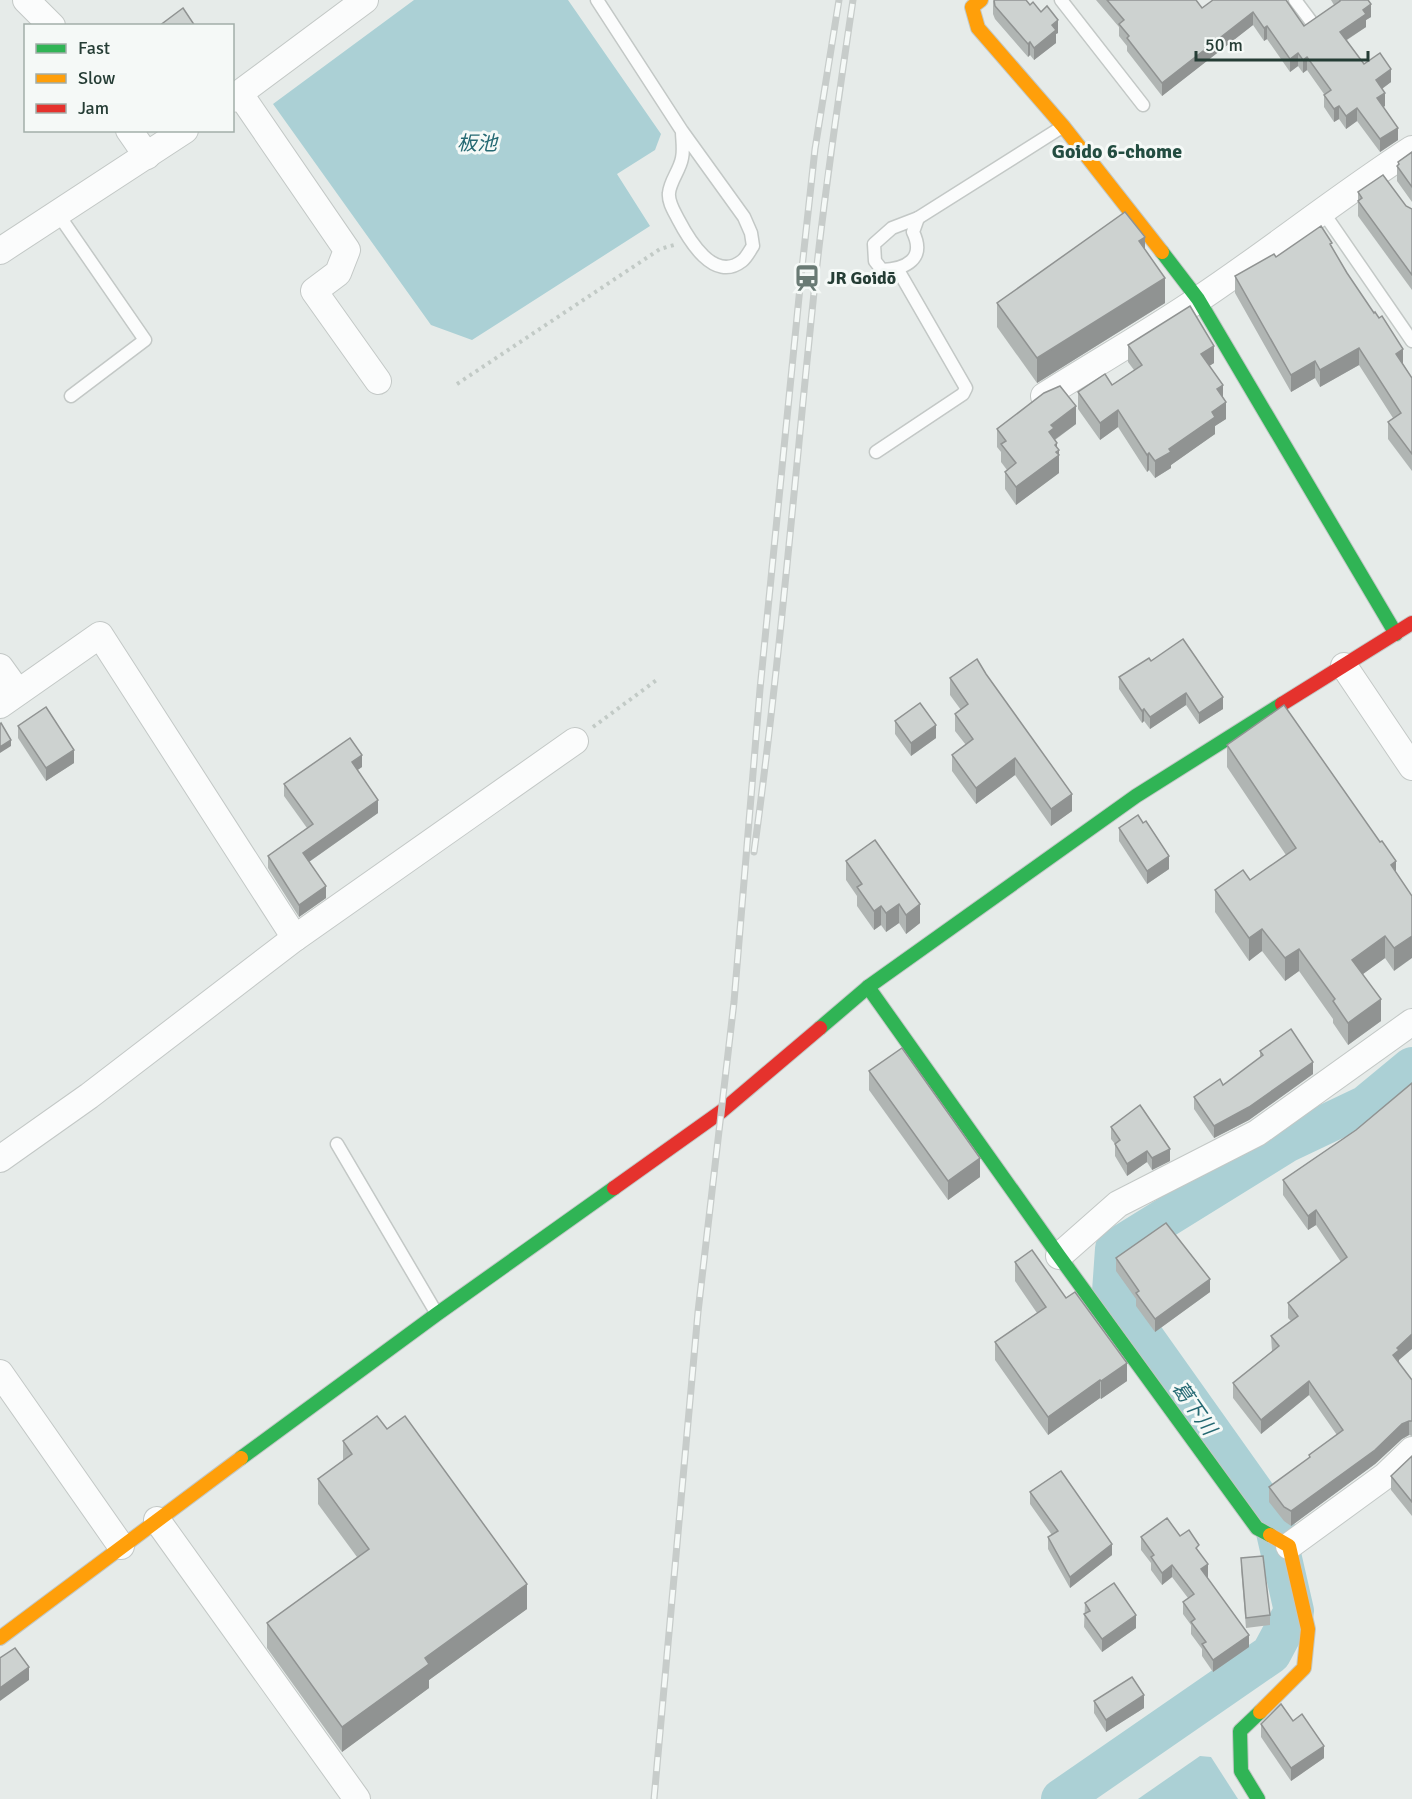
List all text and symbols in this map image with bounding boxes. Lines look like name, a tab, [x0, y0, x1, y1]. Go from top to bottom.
legend	[24, 24, 234, 132]
scale bar	[1196, 24, 1368, 62]
text: 50 m	[1205, 34, 1243, 56]
text: Fast	[78, 37, 110, 59]
text: Slow	[78, 67, 115, 89]
text: Jam	[78, 97, 109, 119]
water label: 板池	[457, 131, 499, 156]
district label: Goido 6-chome	[1052, 139, 1182, 164]
station icon: JR Goidō	[792, 263, 822, 293]
place label: JR Goidō	[827, 267, 896, 289]
water label: 葛下川	[1167, 1376, 1223, 1441]

